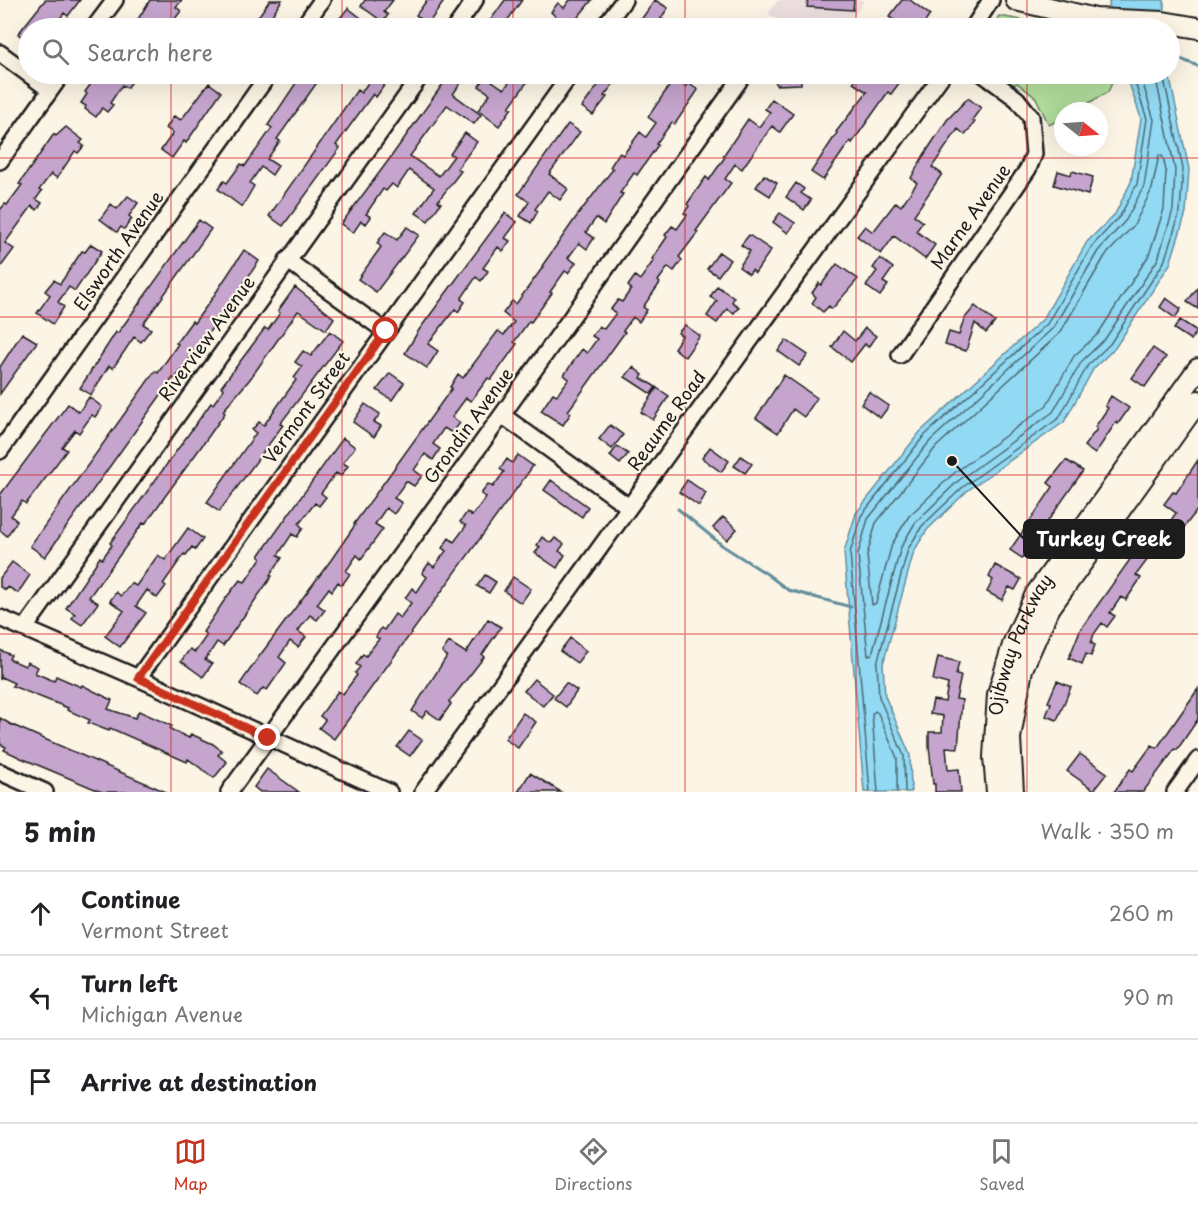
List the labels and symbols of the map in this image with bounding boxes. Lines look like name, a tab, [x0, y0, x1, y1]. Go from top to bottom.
north arrow	[1054, 102, 1108, 156]
street label: Marne Avenue	[923, 158, 1016, 274]
street label: Elsworth Avenue	[66, 184, 169, 316]
street label: Riverview Avenue	[151, 270, 261, 406]
route start	[372, 317, 398, 343]
street label: Vermont Street	[256, 345, 356, 469]
street label: Grondin Avenue	[416, 361, 519, 489]
street label: Reaume Road	[620, 364, 711, 476]
callout: Turkey Creek	[1024, 520, 1184, 558]
text: Turkey Creek	[1036, 523, 1173, 553]
street label: Ojibway Parkway	[982, 567, 1059, 716]
route end	[254, 724, 280, 750]

